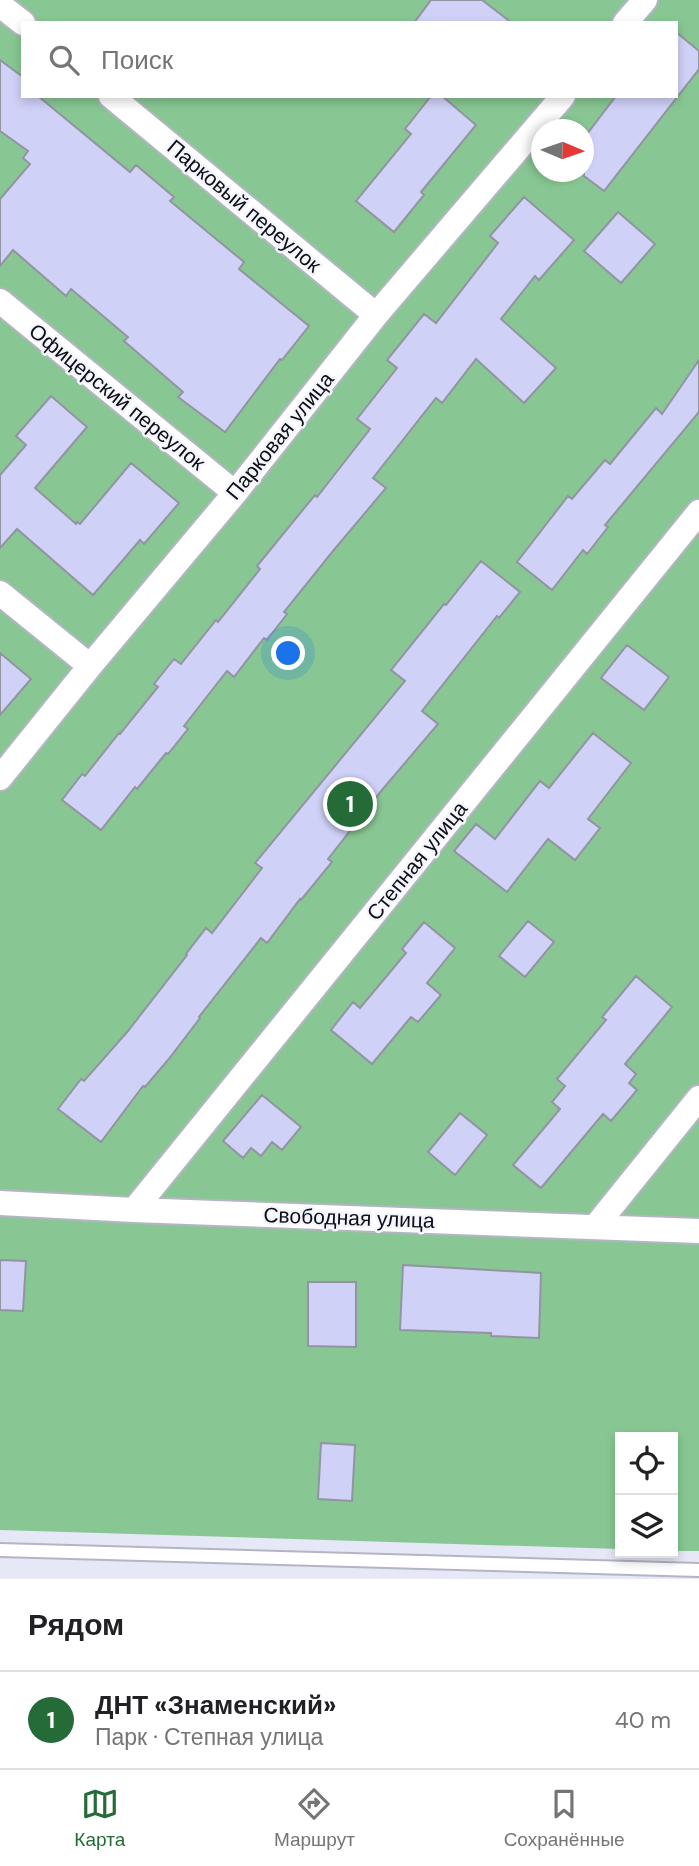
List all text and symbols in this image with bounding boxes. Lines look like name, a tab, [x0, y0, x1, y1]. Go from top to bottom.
search box	[21, 21, 678, 98]
icon: search	[45, 41, 83, 79]
text: Поиск	[101, 43, 173, 77]
north arrow	[531, 119, 594, 182]
street label: Парковый переулок	[161, 133, 327, 279]
street label: Офицерский переулок	[23, 317, 211, 477]
street label: Парковая улица	[220, 366, 340, 506]
your location	[271, 636, 305, 670]
pin: 1	[327, 778, 373, 830]
street label: Степная улица	[360, 795, 474, 926]
street label: Свободная улица	[263, 1201, 435, 1235]
map controls	[615, 1432, 678, 1558]
button: locate	[615, 1432, 678, 1495]
button: layers	[615, 1495, 678, 1558]
text: Рядом	[28, 1605, 124, 1644]
text: ДНТ «Знаменский»	[95, 1688, 336, 1722]
text: 1	[47, 1705, 55, 1735]
text: 40 m	[615, 1705, 671, 1735]
text: Парк · Степная улица	[95, 1722, 323, 1752]
tab: Карта	[74, 1785, 125, 1852]
tab: Маршрут	[274, 1785, 355, 1852]
tab: Сохранённые	[504, 1785, 625, 1852]

